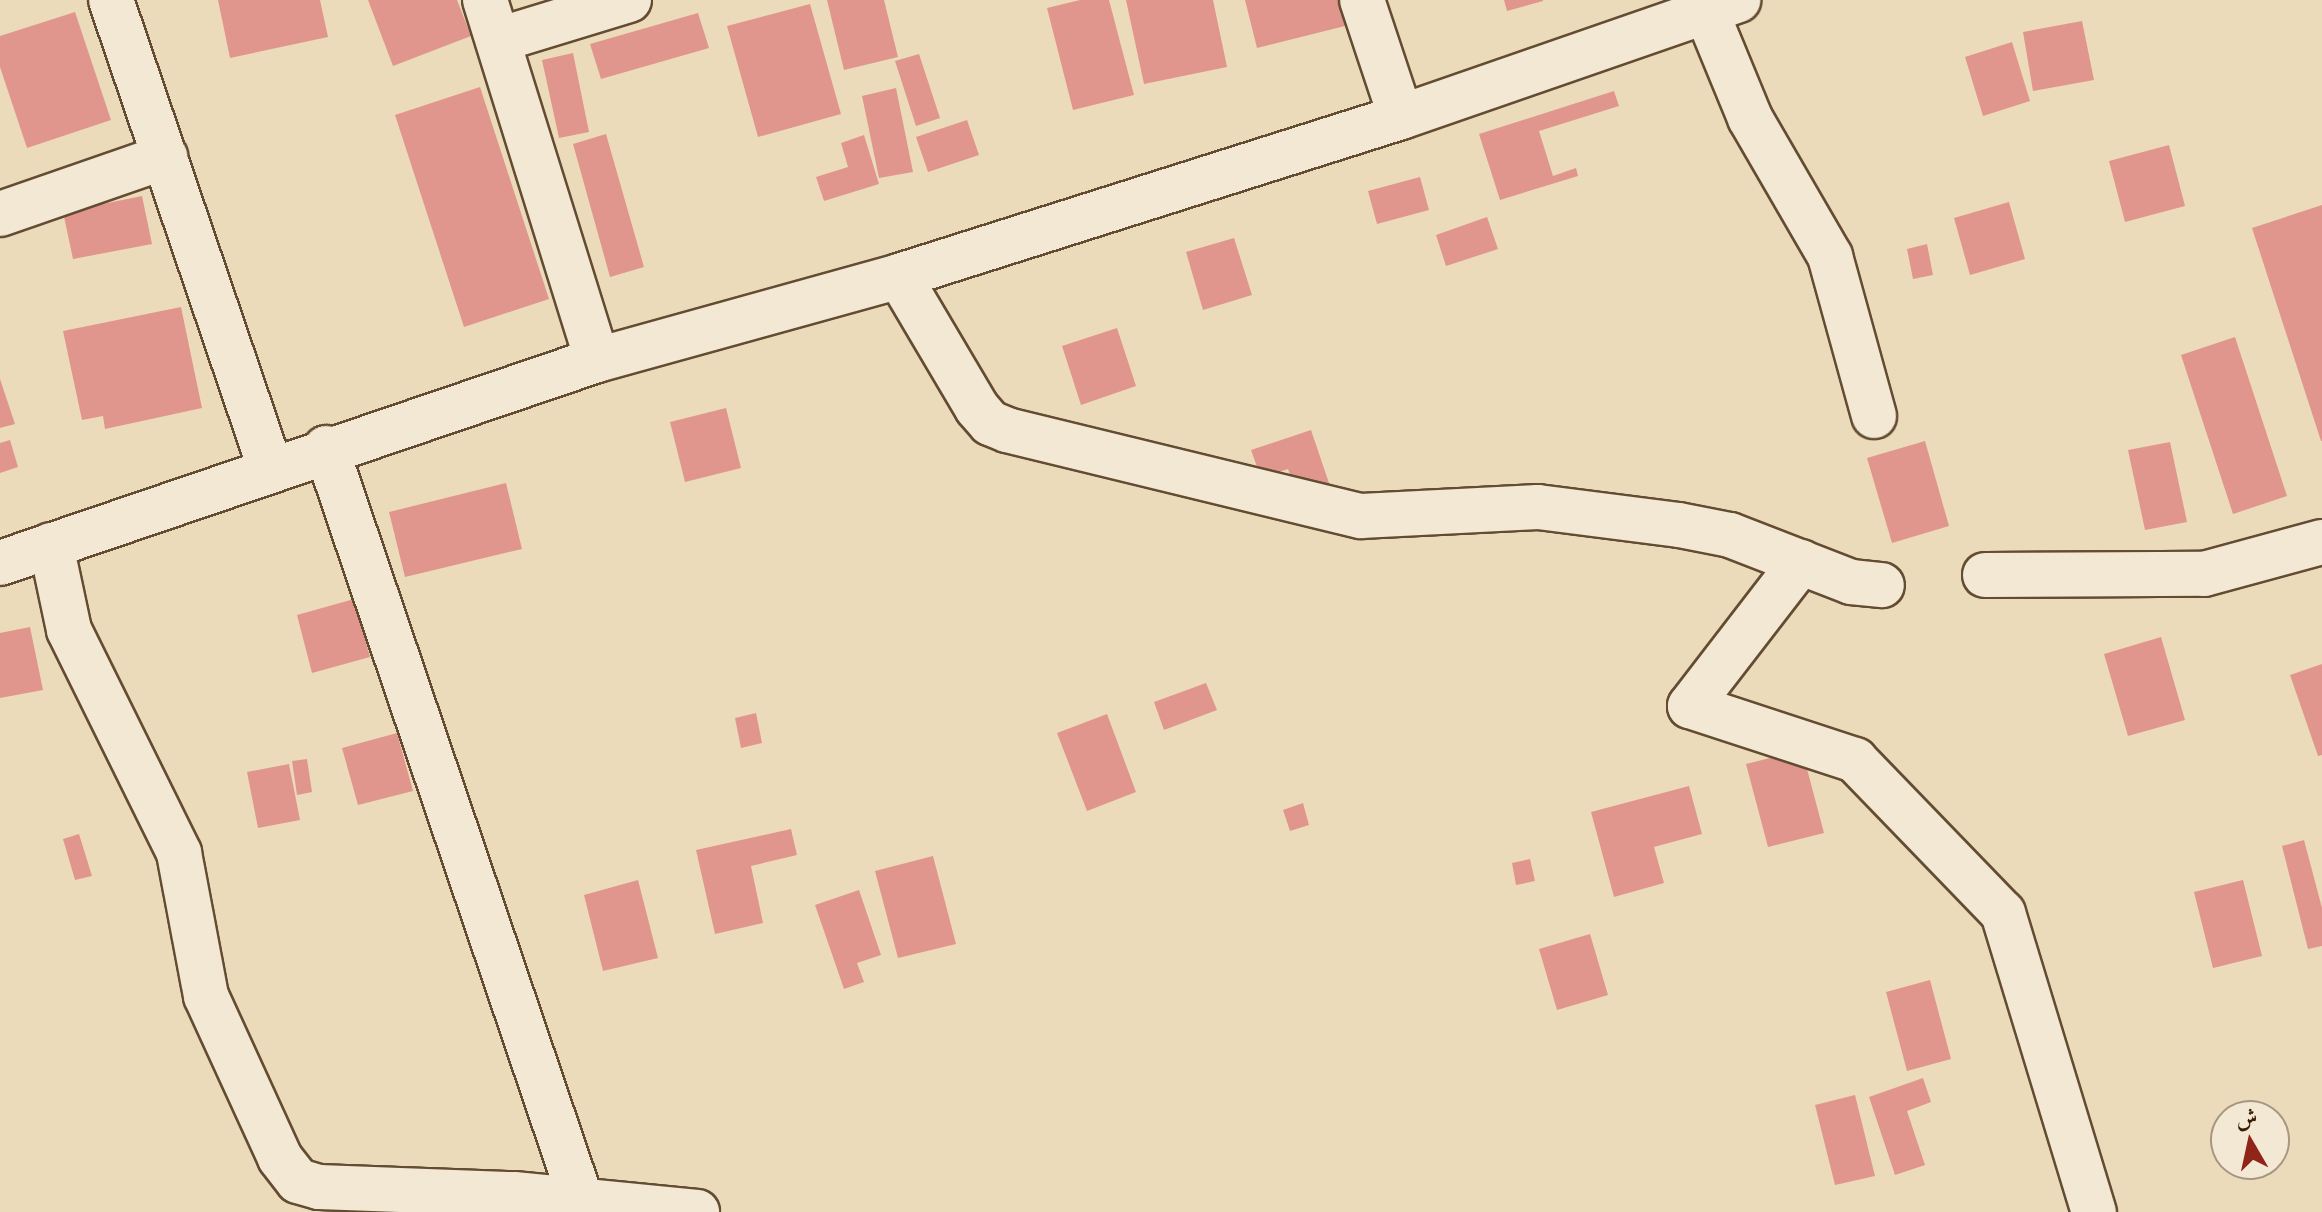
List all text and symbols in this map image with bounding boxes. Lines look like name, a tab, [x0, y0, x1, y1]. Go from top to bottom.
north arrow	[2210, 1100, 2290, 1180]
text: ش	[2234, 1103, 2259, 1133]

